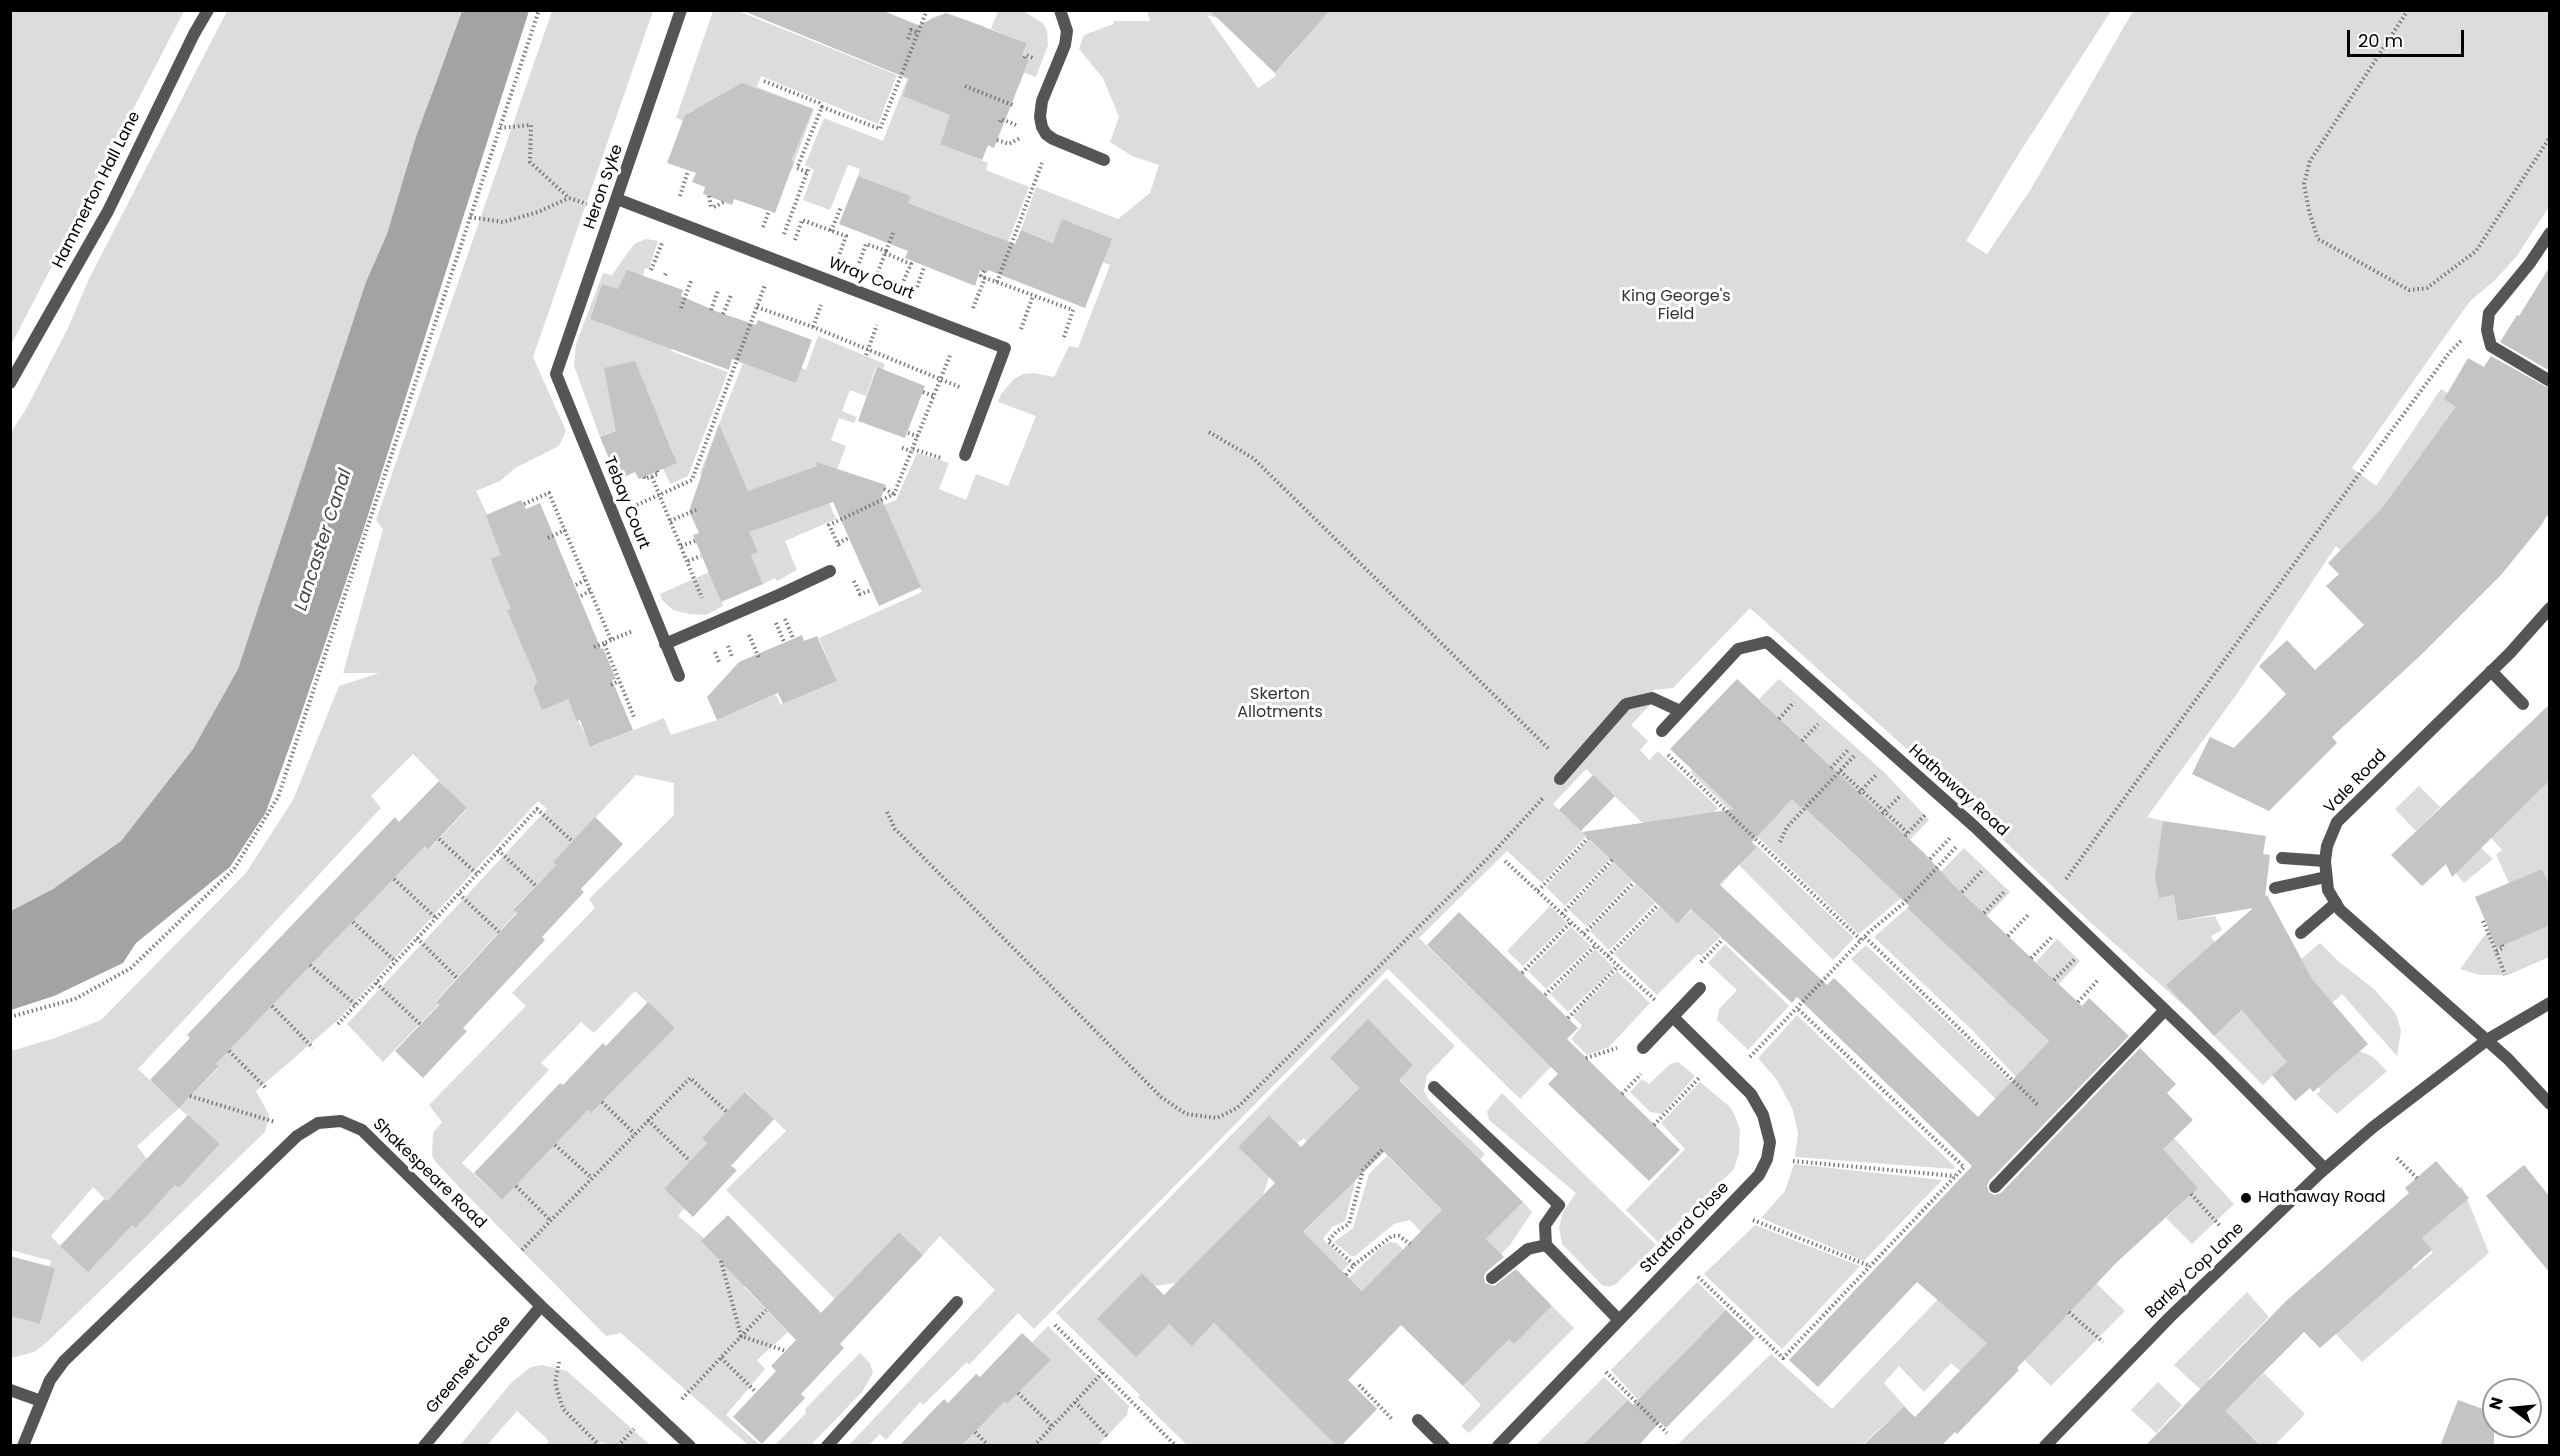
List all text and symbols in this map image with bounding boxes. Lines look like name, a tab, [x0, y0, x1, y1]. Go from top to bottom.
scale bar	[2350, 18, 2467, 56]
text: 20 m	[2358, 28, 2403, 53]
street label: Hammerton Hall Lane	[49, 108, 145, 272]
street label: Heron Syke	[581, 142, 627, 232]
street label: Wray Court	[825, 254, 917, 304]
park label: King George's Field	[1621, 287, 1731, 325]
street label: Tebay Court	[599, 454, 653, 552]
water label: Lancaster Canal	[291, 466, 357, 614]
park label: Skerton Allotments	[1237, 685, 1323, 723]
street label: Hathaway Road	[1904, 741, 2012, 841]
street label: Vale Road	[2321, 746, 2391, 818]
street label: Shakespeare Road	[368, 1115, 490, 1233]
street label: Stratford Close	[1637, 1178, 1733, 1278]
place label: Hathaway Road	[2258, 1188, 2386, 1208]
marker: Hathaway Road	[2239, 1191, 2253, 1205]
street label: Barley Cop Lane	[2142, 1219, 2248, 1323]
street label: Greenset Close	[423, 1312, 515, 1418]
north arrow	[2482, 1378, 2542, 1438]
text: N	[2483, 1394, 2509, 1412]

